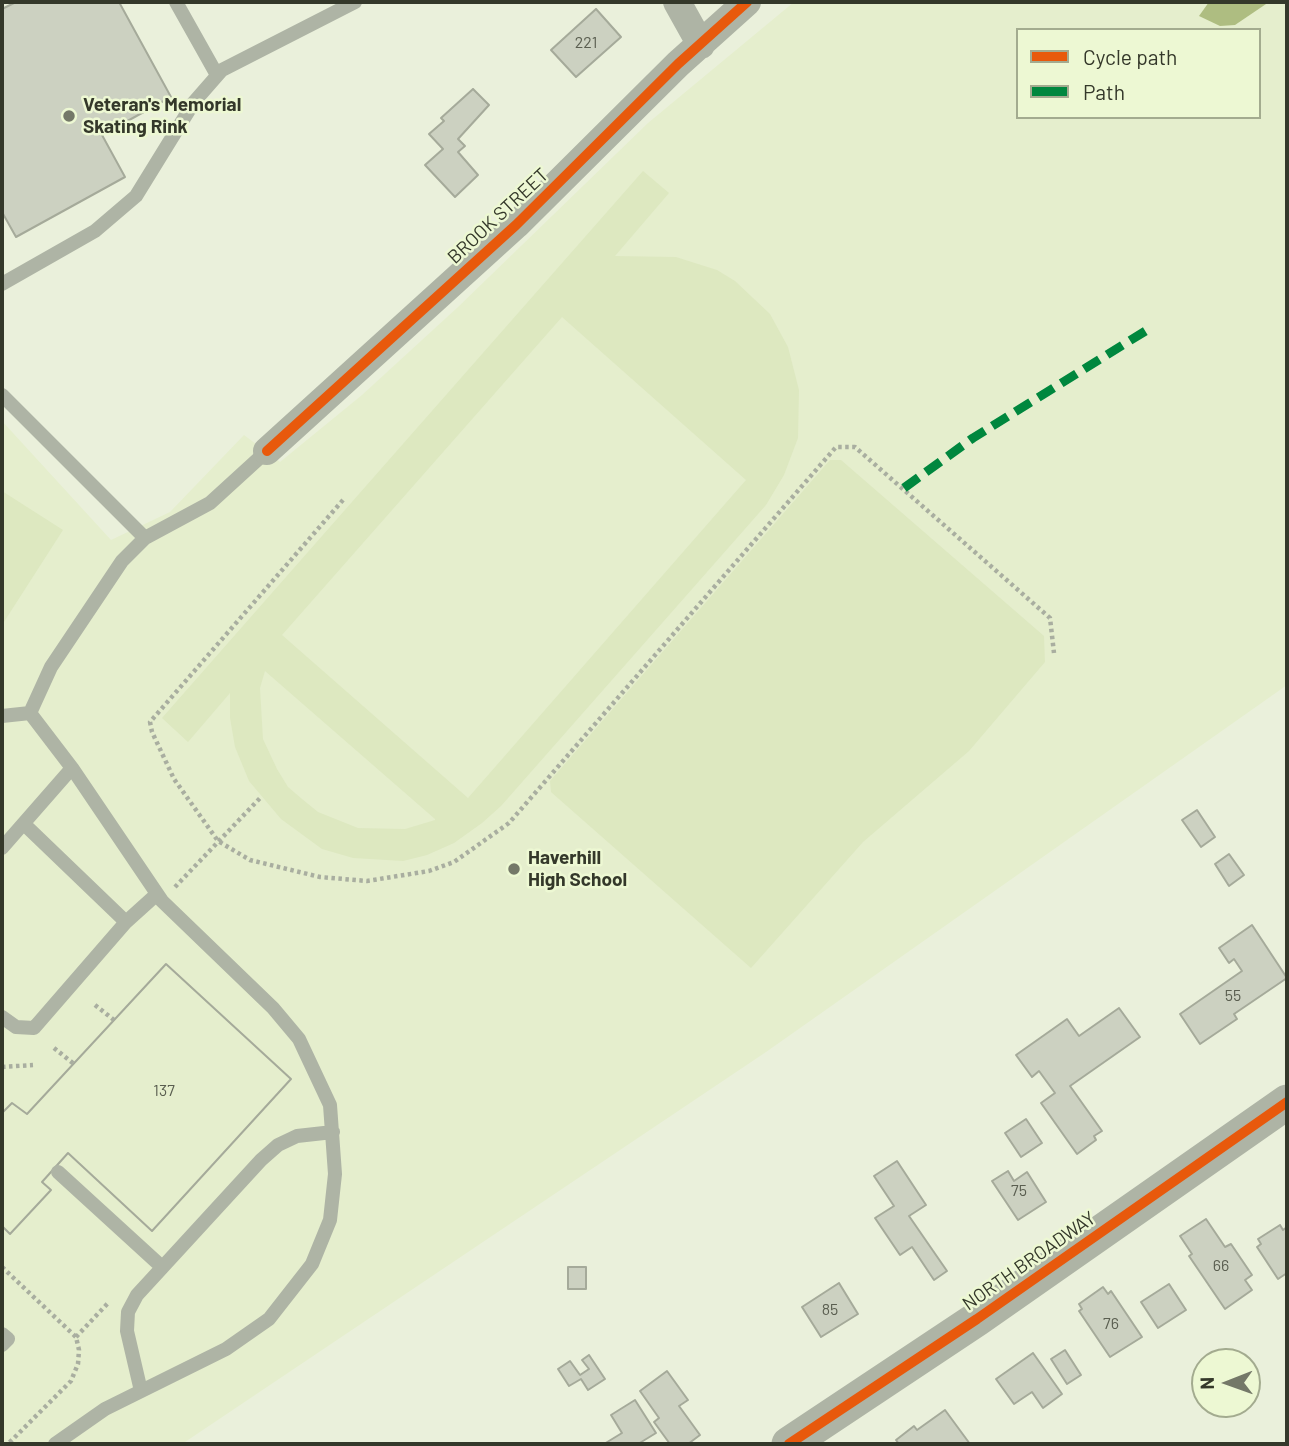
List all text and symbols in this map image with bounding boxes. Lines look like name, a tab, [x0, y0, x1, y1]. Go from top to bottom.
legend	[1016, 28, 1261, 119]
house number: 221	[575, 33, 597, 53]
text: Cycle path	[1083, 44, 1177, 69]
text: Path	[1083, 79, 1125, 104]
place label: Veteran's Memorial Skating Rink	[83, 94, 241, 138]
marker: Veteran's Memorial Skating Rink	[61, 108, 77, 124]
street label: BROOK STREET	[443, 163, 553, 269]
place label: Haverhill High School	[528, 847, 627, 891]
marker: Haverhill High School	[506, 861, 522, 877]
house number: 55	[1225, 986, 1241, 1006]
house number: 137	[153, 1081, 175, 1101]
house number: 75	[1011, 1181, 1027, 1201]
street label: NORTH BROADWAY	[958, 1207, 1100, 1315]
house number: 66	[1213, 1256, 1229, 1276]
house number: 85	[822, 1300, 838, 1320]
house number: 76	[1103, 1314, 1119, 1334]
north arrow	[1191, 1348, 1261, 1418]
text: N	[1195, 1377, 1218, 1390]

